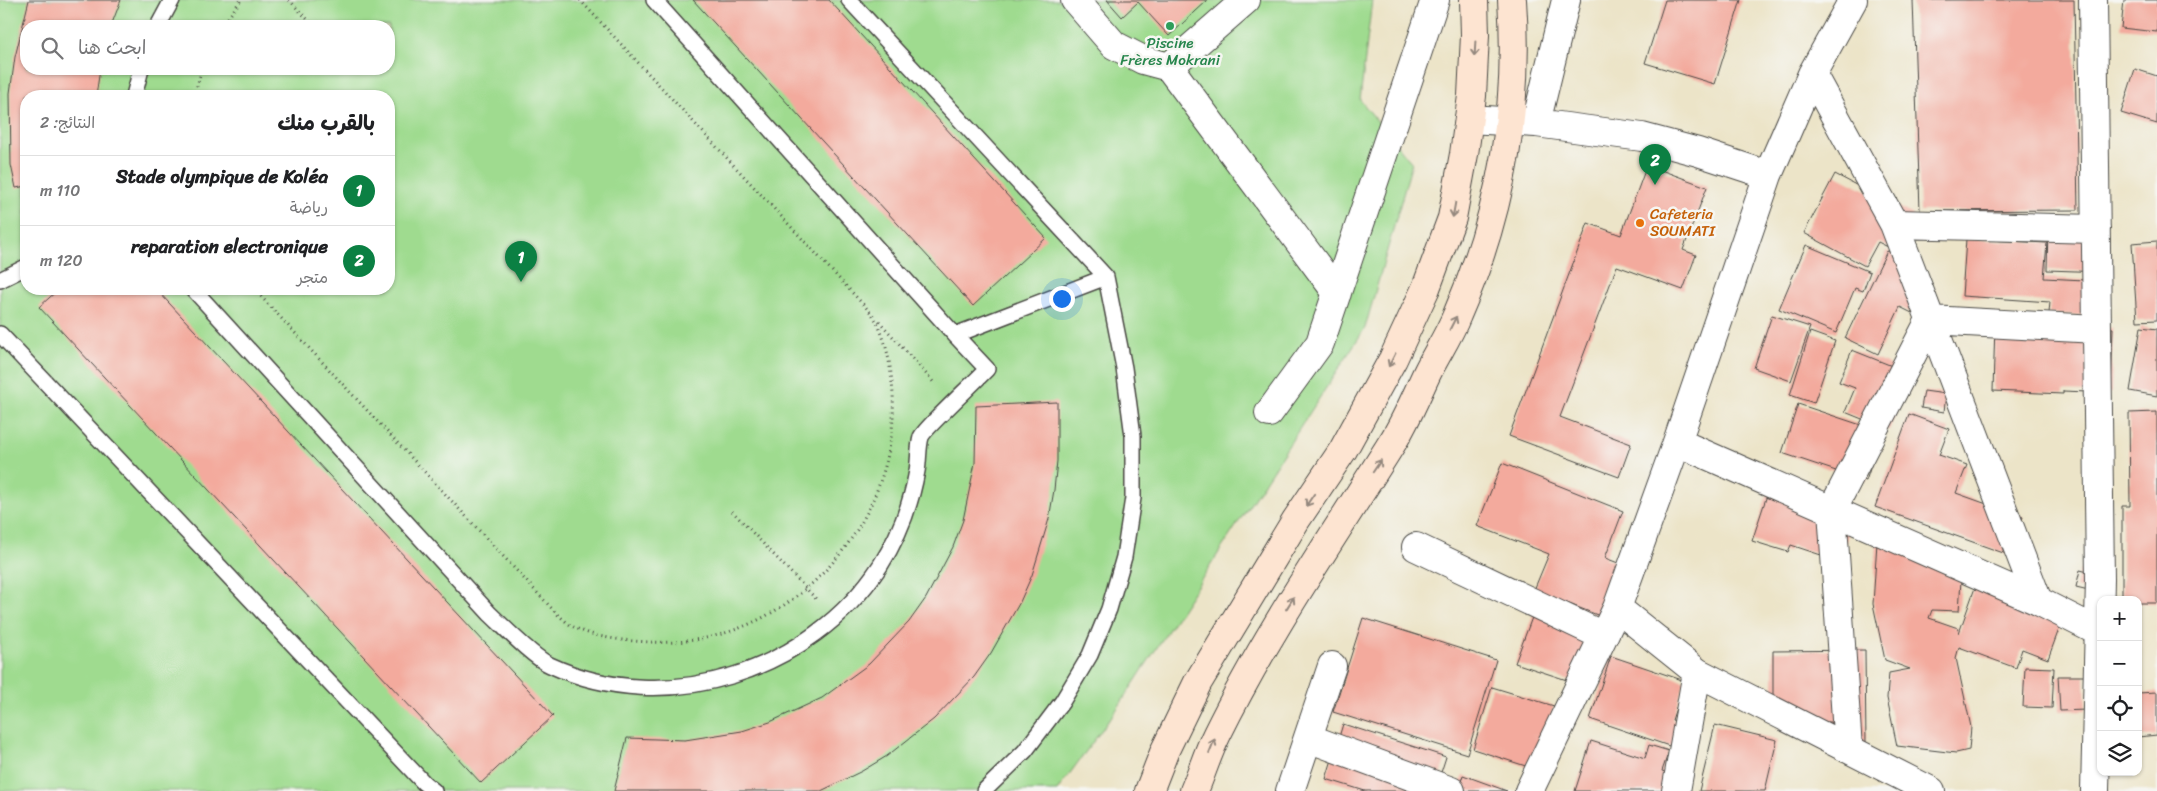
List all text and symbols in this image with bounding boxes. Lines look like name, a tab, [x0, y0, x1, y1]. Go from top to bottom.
search box	[20, 20, 395, 75]
marker: Piscine Frères Mokrani	[1164, 20, 1176, 32]
place label: Piscine Frères Mokrani	[1120, 30, 1221, 73]
text: ابحث هنا	[78, 31, 146, 64]
icon: search	[38, 34, 66, 62]
one-way arrow	[1470, 40, 1479, 56]
text: بالقرب منك	[277, 104, 375, 142]
text: النتائج: 2	[40, 108, 95, 137]
pin: 2	[1639, 144, 1671, 185]
text: Stade olympique de Koléa	[116, 160, 328, 193]
text: 110 m	[40, 176, 80, 205]
text: 1	[356, 176, 362, 205]
text: رياضة	[290, 193, 328, 222]
one-way arrow	[1448, 201, 1458, 217]
place label: Cafeteria SOUMATI	[1650, 201, 1716, 244]
marker: Cafeteria SOUMATI	[1634, 217, 1646, 229]
text: reparation electronique	[131, 230, 328, 263]
pin: 1	[505, 241, 537, 282]
text: 120 m	[40, 246, 83, 275]
text: 2	[354, 246, 364, 275]
text: متجر	[297, 263, 328, 292]
your location	[1049, 286, 1075, 312]
one-way arrow	[1448, 315, 1458, 330]
one-way arrow	[1387, 352, 1397, 367]
one-way arrow	[1372, 459, 1382, 473]
one-way arrow	[1305, 492, 1315, 506]
map controls	[2097, 596, 2142, 776]
button: +	[2097, 596, 2142, 641]
one-way arrow	[1286, 597, 1296, 611]
button: −	[2097, 641, 2142, 686]
button: locate	[2097, 686, 2142, 731]
button: layers	[2097, 731, 2142, 776]
one-way arrow	[1208, 739, 1217, 754]

